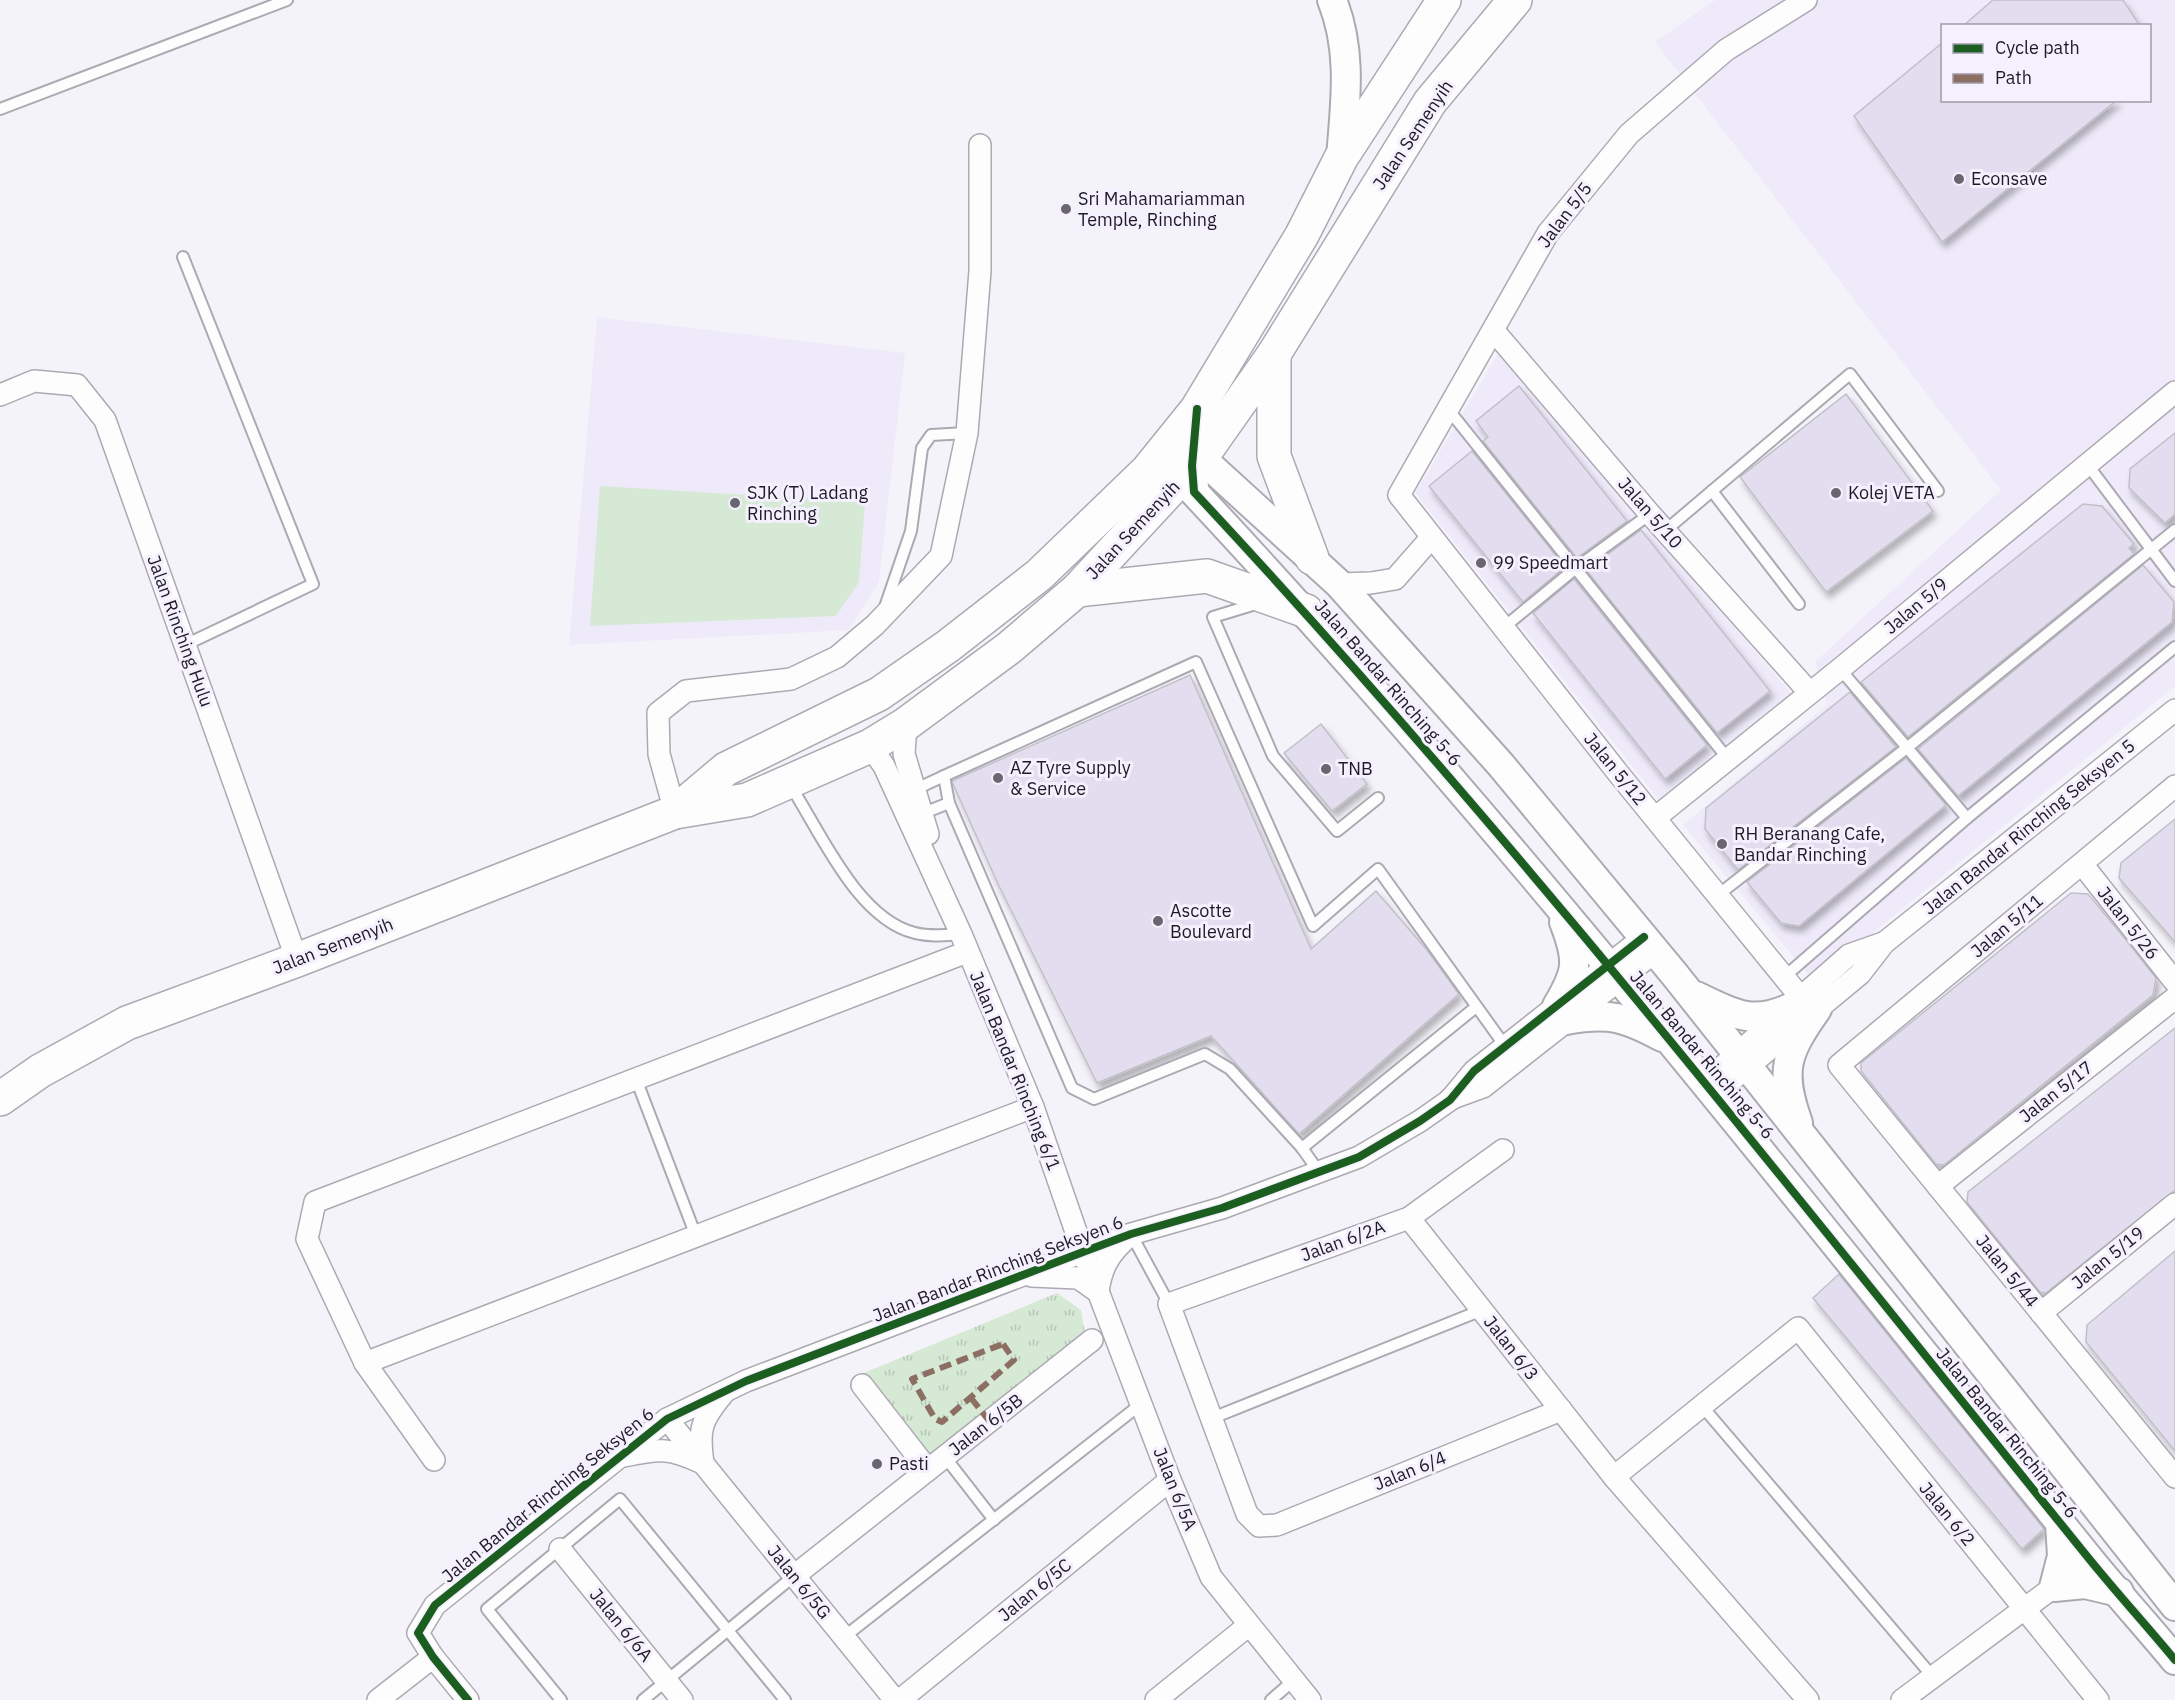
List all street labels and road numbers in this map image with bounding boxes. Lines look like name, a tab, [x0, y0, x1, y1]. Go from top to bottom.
street label: Jalan Semenyih	[1367, 75, 1458, 194]
street label: Jalan 5/5	[1532, 177, 1597, 252]
street label: Jalan 5/10	[1613, 472, 1688, 553]
street label: Jalan Semenyih	[1081, 475, 1185, 584]
street label: Jalan Rinching Hulu	[142, 552, 219, 710]
street label: Jalan 5/9	[1879, 572, 1952, 639]
street label: Jalan Bandar Rinching 5-6	[1310, 595, 1467, 771]
street label: Jalan 5/12	[1579, 728, 1652, 810]
street label: Jalan Bandar Rinching Seksyen 5	[1918, 734, 2139, 919]
street label: Jalan 5/26	[2093, 881, 2164, 964]
street label: Jalan 5/11	[1966, 889, 2047, 962]
street label: Jalan Semenyih	[269, 912, 396, 979]
street label: Jalan Bandar Rinching 5-6	[1625, 966, 1780, 1144]
street label: Jalan Bandar Rinching 6/1	[965, 968, 1066, 1174]
street label: Jalan 5/17	[2014, 1056, 2097, 1127]
street label: Jalan Bandar Rinching Seksyen 6	[869, 1210, 1126, 1327]
street label: Jalan 6/2A	[1298, 1215, 1388, 1266]
street label: Jalan 5/19	[2067, 1221, 2149, 1294]
street label: Jalan 5/44	[1971, 1230, 2044, 1312]
street label: Jalan 6/3	[1479, 1311, 1544, 1385]
street label: Jalan Bandar Rinching 5-6	[1931, 1343, 2083, 1523]
street label: Jalan 6/5B	[944, 1388, 1027, 1461]
street label: Jalan Bandar Rinching Seksyen 6	[437, 1402, 658, 1587]
street label: Jalan 6/5A	[1148, 1444, 1203, 1534]
street label: Jalan 6/4	[1370, 1446, 1450, 1495]
street label: Jalan 6/2	[1914, 1477, 1980, 1551]
street label: Jalan 6/5G	[763, 1540, 836, 1623]
street label: Jalan 6/5C	[993, 1553, 1076, 1626]
street label: Jalan 6/6A	[585, 1583, 658, 1666]

